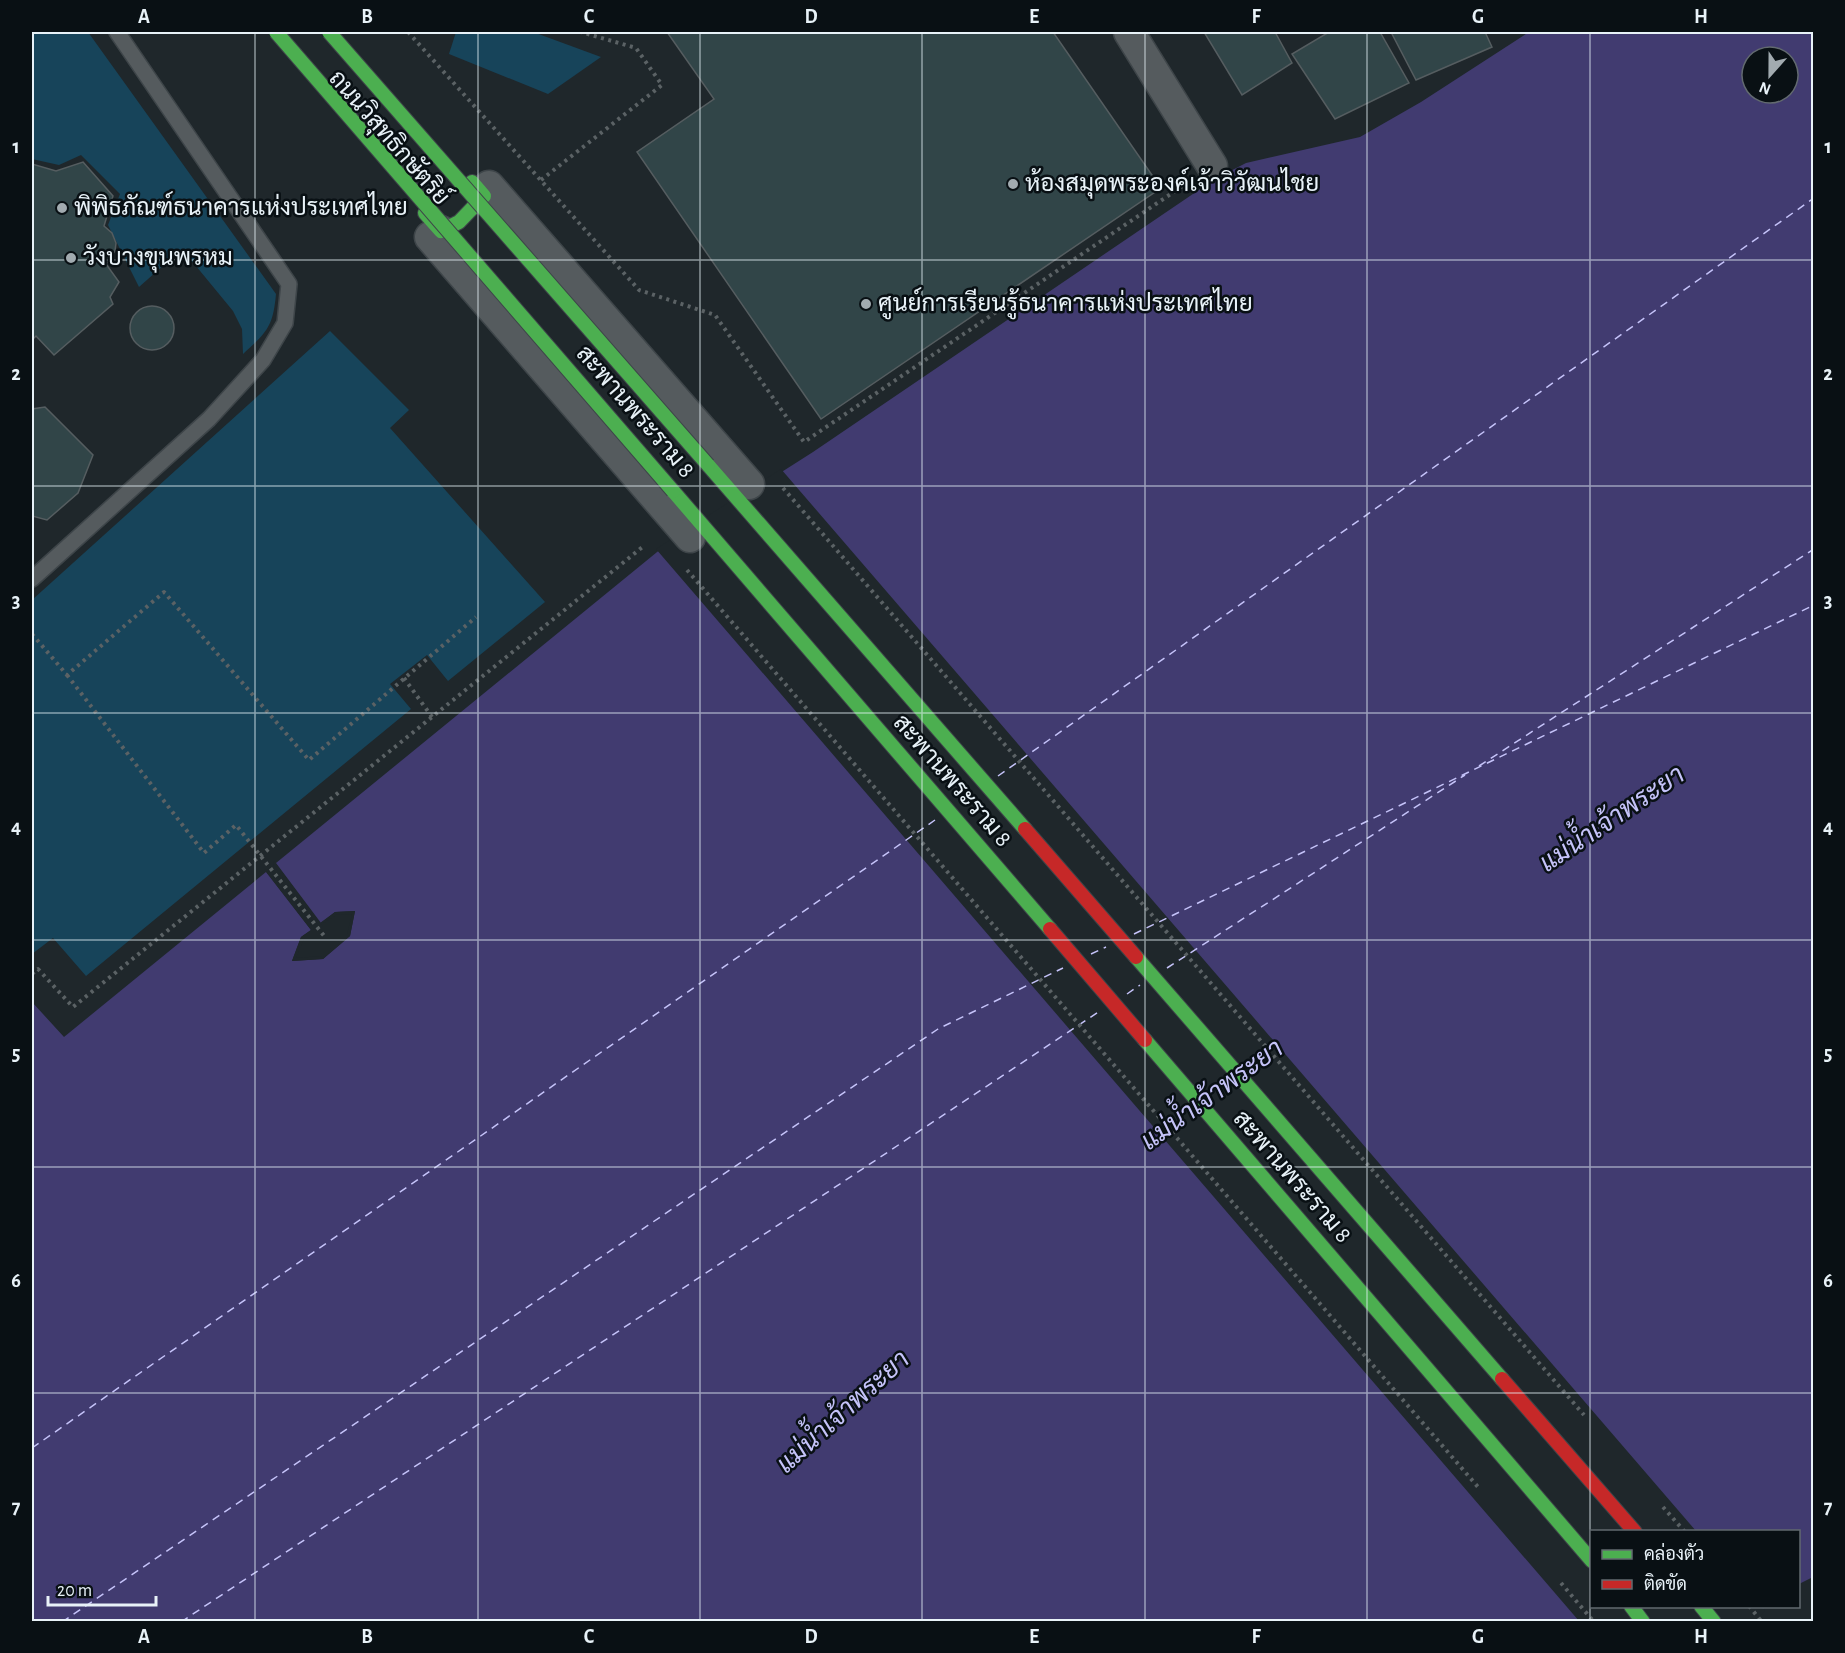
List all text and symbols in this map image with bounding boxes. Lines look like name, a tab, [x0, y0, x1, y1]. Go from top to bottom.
text: A	[138, 7, 150, 27]
text: B	[361, 7, 373, 27]
text: C	[584, 7, 595, 27]
text: D	[804, 7, 818, 27]
text: E	[1029, 7, 1039, 27]
text: F	[1251, 7, 1261, 27]
text: G	[1472, 7, 1484, 27]
text: H	[1694, 7, 1708, 27]
north arrow	[1740, 45, 1800, 105]
street label: ถนนวิสุทธิกษัตริย์	[322, 63, 457, 212]
text: N	[1757, 79, 1773, 98]
text: 1	[12, 137, 20, 157]
text: 1	[1824, 137, 1832, 157]
place label: ห้องสมุดพระองค์เจ้าวิวัฒนไชย	[1025, 167, 1319, 199]
marker: ห้องสมุดพระองค์เจ้าวิวัฒนไชย	[1006, 177, 1020, 191]
place label: พิพิธภัณฑ์ธนาคารแห่งประเทศไทย	[74, 191, 408, 220]
marker: พิพิธภัณฑ์ธนาคารแห่งประเทศไทย	[55, 201, 69, 215]
place label: วังบางขุนพรหม	[83, 243, 233, 273]
marker: วังบางขุนพรหม	[64, 251, 78, 265]
place label: ศูนย์การเรียนรู้ธนาคารแห่งประเทศไทย	[878, 287, 1253, 320]
marker: ศูนย์การเรียนรู้ธนาคารแห่งประเทศไทย	[859, 297, 873, 311]
street label: สะพานพระราม 8	[571, 341, 699, 483]
text: 2	[11, 364, 21, 384]
text: 2	[1823, 364, 1833, 384]
text: 3	[12, 591, 20, 611]
text: 3	[1824, 591, 1832, 611]
street label: สะพานพระราม 8	[888, 710, 1016, 852]
water label: แม่น้ำเจ้าพระยา	[1530, 754, 1689, 877]
text: 4	[11, 817, 21, 837]
text: 4	[1823, 817, 1833, 837]
water label: แม่น้ำเจ้าพระยา	[1131, 1028, 1288, 1155]
text: 5	[12, 1044, 20, 1064]
text: 5	[1824, 1044, 1832, 1064]
street label: สะพานพระราม 8	[1228, 1106, 1356, 1248]
text: 6	[11, 1271, 21, 1291]
text: 6	[1823, 1271, 1833, 1291]
water label: แม่น้ำเจ้าพระยา	[766, 1339, 914, 1478]
text: 7	[12, 1497, 21, 1517]
text: 7	[1824, 1497, 1833, 1517]
legend	[1590, 1530, 1800, 1608]
text: คล่องตัว	[1644, 1542, 1704, 1564]
scale bar	[48, 1569, 156, 1607]
text: ติดขัด	[1644, 1573, 1687, 1594]
text: 20 m	[57, 1582, 92, 1600]
text: A	[138, 1627, 150, 1647]
text: B	[361, 1627, 373, 1647]
text: C	[584, 1627, 595, 1647]
text: D	[804, 1627, 818, 1647]
text: E	[1029, 1627, 1039, 1647]
text: F	[1251, 1627, 1261, 1647]
text: G	[1472, 1627, 1484, 1647]
text: H	[1694, 1627, 1708, 1647]

